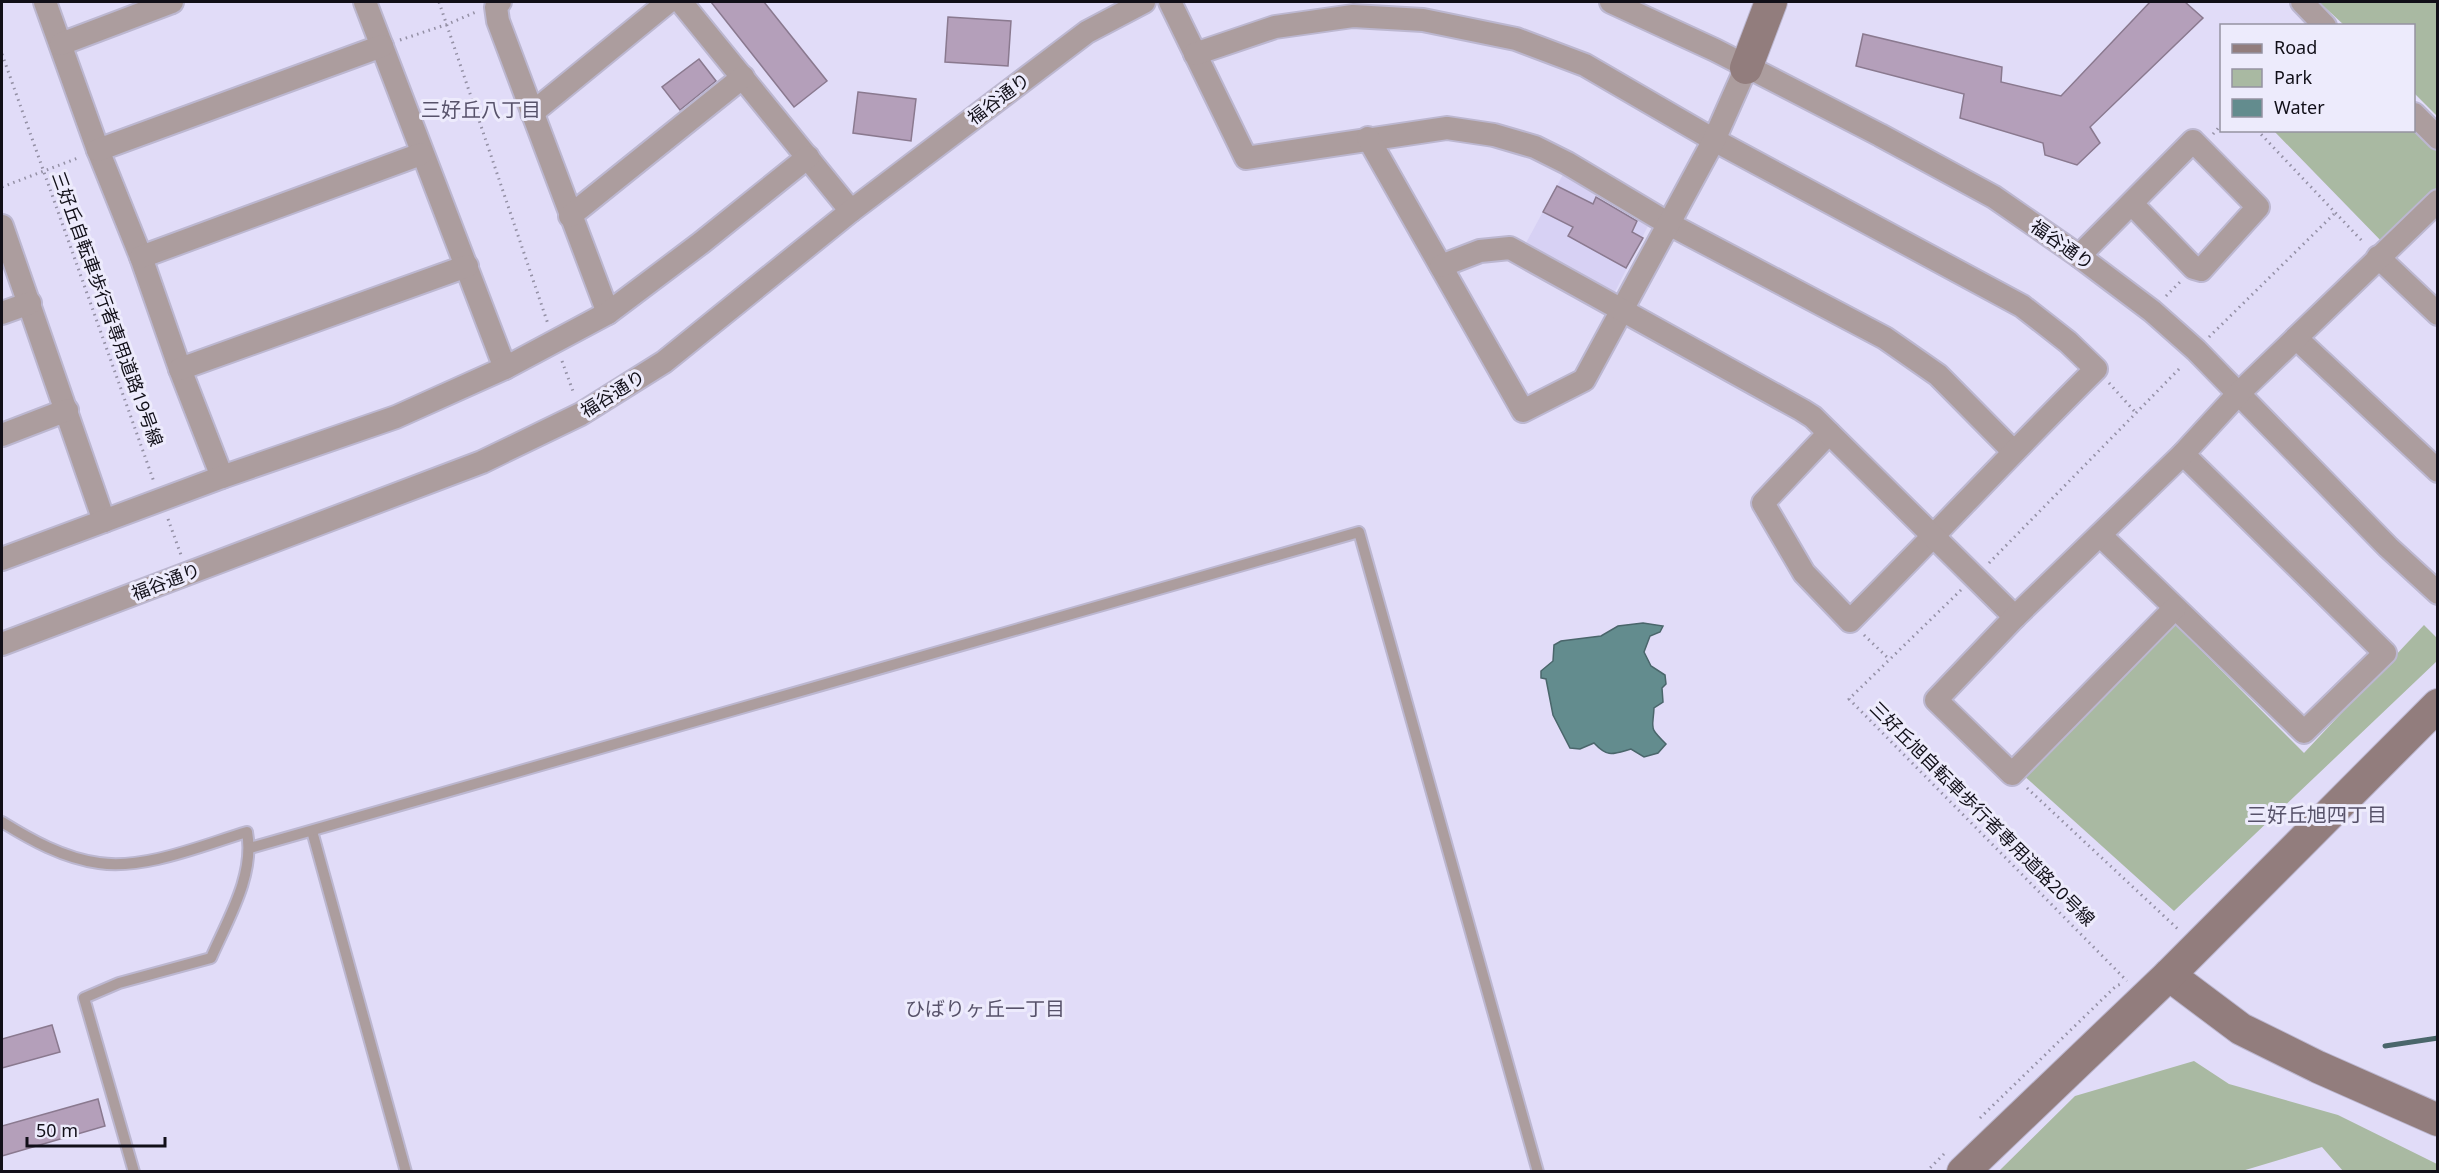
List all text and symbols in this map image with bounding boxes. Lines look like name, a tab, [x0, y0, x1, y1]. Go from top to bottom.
legend	[2220, 24, 2415, 132]
text: Road	[2274, 35, 2317, 59]
text: Park	[2274, 65, 2312, 89]
street label: 福谷通り	[962, 67, 1034, 129]
text: Water	[2274, 95, 2325, 119]
district label: 三好丘八丁目	[421, 96, 541, 123]
street label: 三好丘自転車歩行者専用道路19号線	[47, 168, 169, 449]
street label: 福谷通り	[2026, 214, 2099, 275]
street label: 福谷通り	[576, 364, 649, 422]
street label: 福谷通り	[128, 557, 204, 605]
street label: 三好丘旭自転車歩行者専用道路20号線	[1865, 696, 2100, 931]
district label: 三好丘旭四丁目	[2247, 801, 2387, 828]
district label: ひばりヶ丘一丁目	[905, 995, 1065, 1022]
scale bar	[27, 1110, 165, 1148]
text: 50 m	[36, 1118, 78, 1142]

